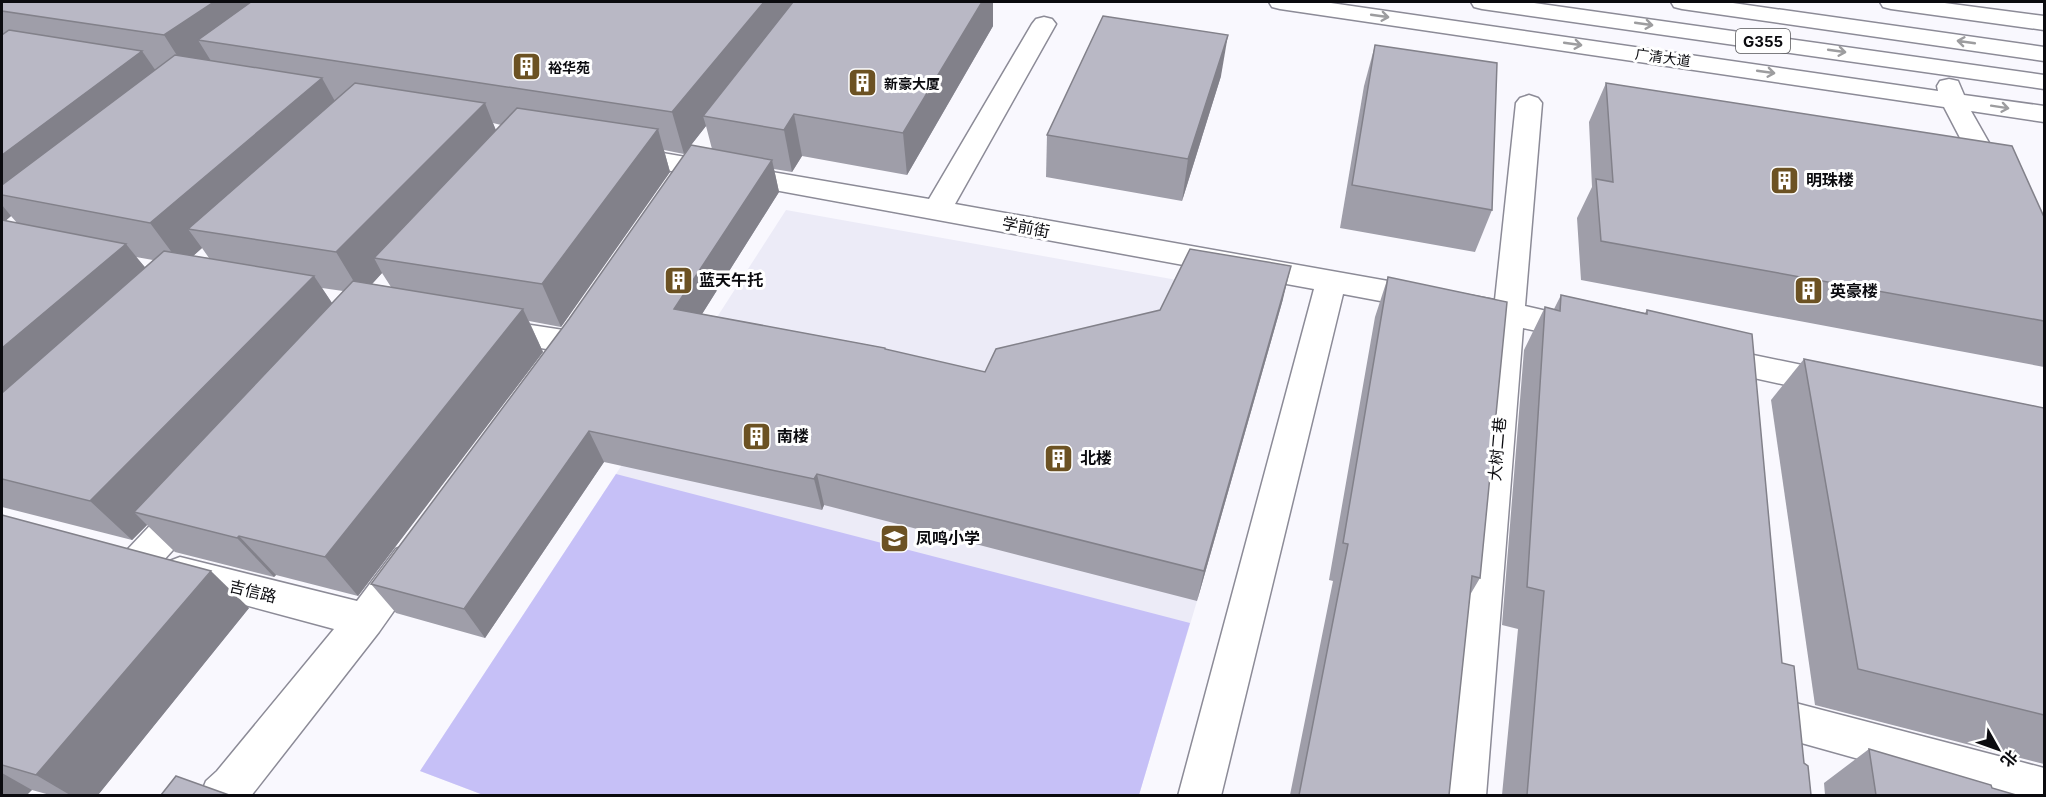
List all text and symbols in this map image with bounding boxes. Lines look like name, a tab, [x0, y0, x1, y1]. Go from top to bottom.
one-way arrow	[1369, 10, 1389, 21]
one-way arrow	[1634, 19, 1653, 30]
road number: G355	[1736, 29, 1790, 53]
one-way arrow	[1956, 37, 1976, 48]
one-way arrow	[1562, 39, 1582, 50]
street label: 广清大道	[1634, 45, 1692, 69]
one-way arrow	[1827, 46, 1846, 57]
building icon: 裕华苑	[511, 51, 543, 83]
place label: 裕华苑	[548, 59, 590, 76]
building icon: 新豪大厦	[847, 67, 879, 99]
one-way arrow	[1755, 67, 1775, 78]
place label: 新豪大厦	[884, 75, 940, 92]
one-way arrow	[1990, 102, 2010, 113]
building icon: 明珠楼	[1769, 164, 1801, 196]
place label: 明珠楼	[1806, 170, 1854, 190]
street label: 学前街	[1001, 213, 1051, 241]
building icon: 蓝天午托	[662, 264, 694, 296]
place label: 蓝天午托	[699, 270, 763, 290]
building icon: 英豪楼	[1793, 275, 1825, 307]
place label: 英豪楼	[1830, 281, 1878, 301]
street label: 大树二巷	[1484, 416, 1510, 482]
building icon: 南楼	[740, 420, 772, 452]
place label: 南楼	[777, 426, 809, 446]
building icon: 北楼	[1043, 442, 1075, 474]
place label: 北楼	[1080, 448, 1112, 468]
school or university icon: 凤鸣小学	[879, 522, 911, 554]
place label: 凤鸣小学	[916, 528, 980, 548]
street label: 吉信路	[227, 575, 279, 607]
north arrow	[1968, 719, 2028, 779]
text: 北	[1997, 746, 2022, 771]

